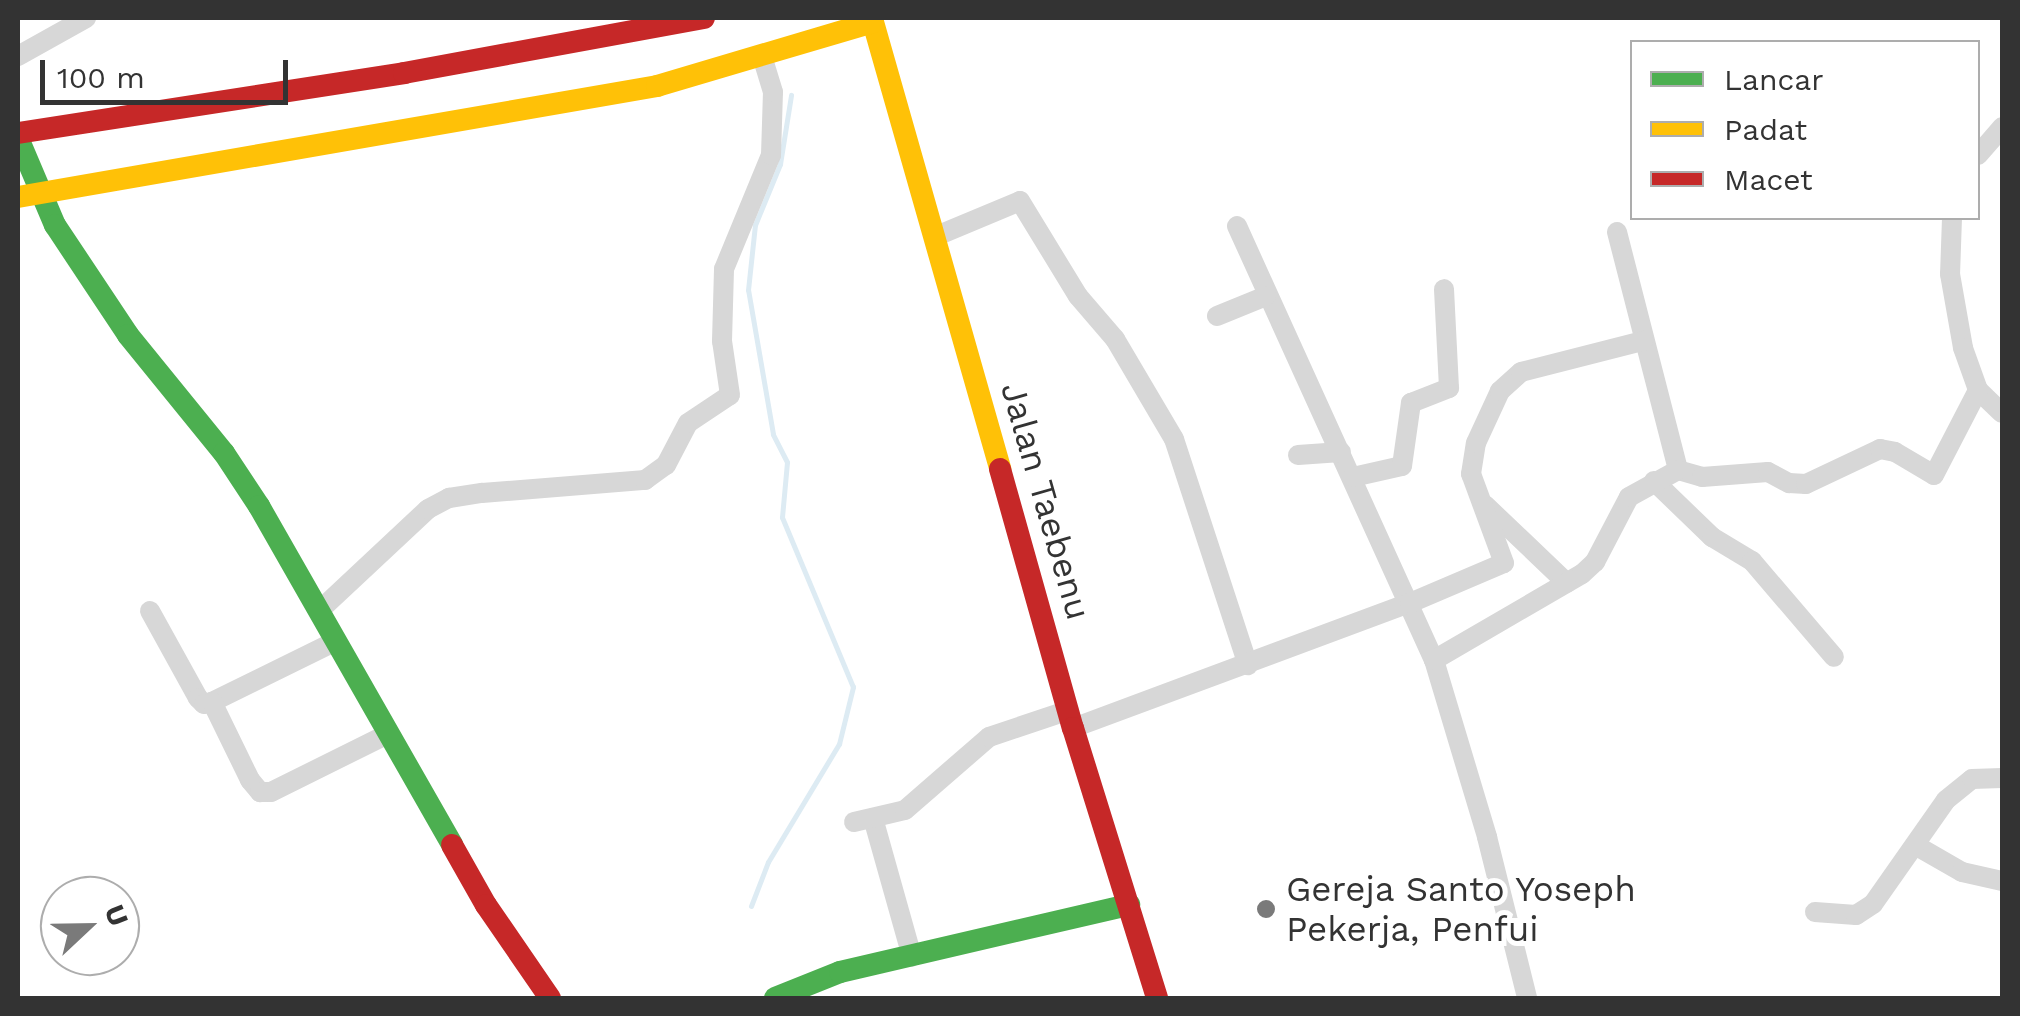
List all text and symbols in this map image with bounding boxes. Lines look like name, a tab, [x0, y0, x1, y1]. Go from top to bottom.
scale bar	[45, 40, 292, 102]
legend	[1630, 40, 1980, 220]
text: 100 m	[57, 60, 145, 95]
text: Lancar	[1724, 62, 1824, 97]
text: Padat	[1724, 112, 1807, 147]
text: Macet	[1724, 162, 1813, 197]
street label: Jalan Taebenu	[992, 377, 1100, 625]
place label: Gereja Santo Yoseph Pekerja, Penfui	[1286, 868, 1638, 950]
north arrow	[40, 876, 140, 976]
marker: Gereja Santo Yoseph Pekerja, Penfui	[1255, 898, 1277, 920]
text: U	[97, 900, 135, 931]

